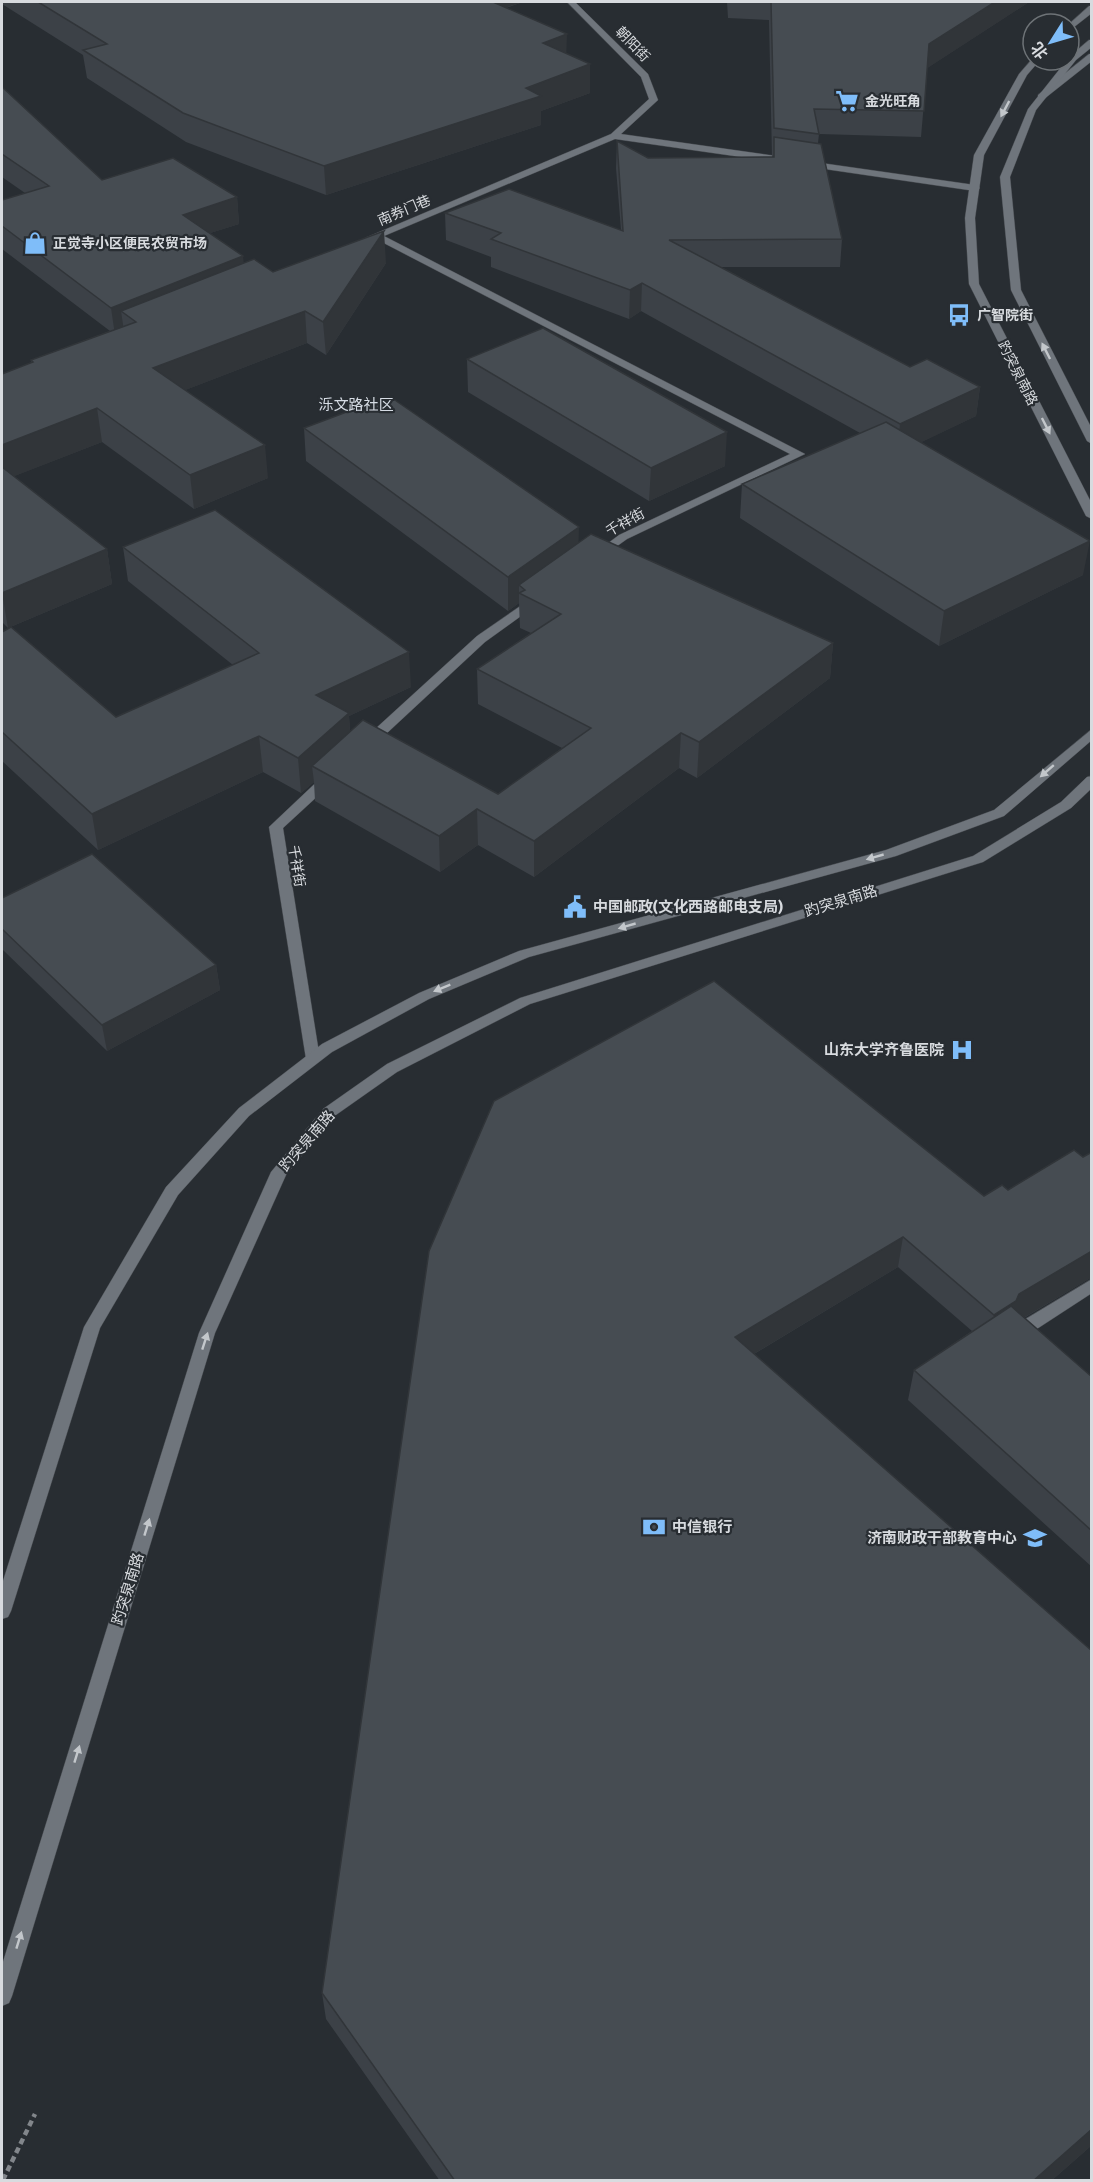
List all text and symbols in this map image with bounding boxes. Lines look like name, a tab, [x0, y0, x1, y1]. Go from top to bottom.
north arrow	[1021, 12, 1081, 72]
street label: 朝阳街	[612, 23, 653, 65]
text: 北	[1027, 39, 1052, 63]
supermarket icon: 金光旺角	[834, 88, 860, 114]
place label: 金光旺角	[865, 93, 921, 110]
one-way arrow	[1000, 100, 1010, 117]
street label: 南券门巷	[375, 192, 433, 229]
shop icon: 正觉寺小区便民农贸市场	[22, 230, 48, 256]
place label: 正觉寺小区便民农贸市场	[53, 235, 207, 252]
bus stop icon: 广智院街	[946, 302, 972, 328]
place label: 广智院街	[977, 307, 1033, 324]
street label: 趵突泉南路	[994, 338, 1041, 408]
one-way arrow	[1041, 343, 1051, 360]
district label: 泺文路社区	[318, 396, 394, 414]
one-way arrow	[1041, 418, 1050, 435]
street label: 千祥街	[603, 505, 648, 540]
one-way arrow	[1040, 764, 1055, 777]
street label: 千祥街	[285, 844, 308, 888]
one-way arrow	[866, 853, 884, 862]
street label: 趵突泉南路	[802, 881, 880, 921]
public building icon: 中国邮政(文化西路邮电支局)	[562, 894, 588, 920]
place label: 中国邮政(文化西路邮电支局)	[593, 898, 783, 916]
one-way arrow	[617, 922, 635, 931]
one-way arrow	[433, 984, 451, 993]
hospital icon: 山东大学齐鲁医院	[949, 1037, 975, 1063]
place label: 山东大学齐鲁医院	[824, 1041, 944, 1059]
street label: 趵突泉南路	[276, 1107, 338, 1175]
one-way arrow	[200, 1332, 210, 1350]
bank icon: 中信银行	[641, 1514, 667, 1540]
one-way arrow	[143, 1518, 152, 1536]
place label: 中信银行	[672, 1518, 732, 1536]
school or university icon: 济南财政干部教育中心	[1022, 1525, 1048, 1551]
place label: 济南财政干部教育中心	[867, 1529, 1017, 1547]
street label: 趵突泉南路	[108, 1550, 148, 1628]
one-way arrow	[72, 1745, 82, 1763]
one-way arrow	[15, 1931, 24, 1949]

